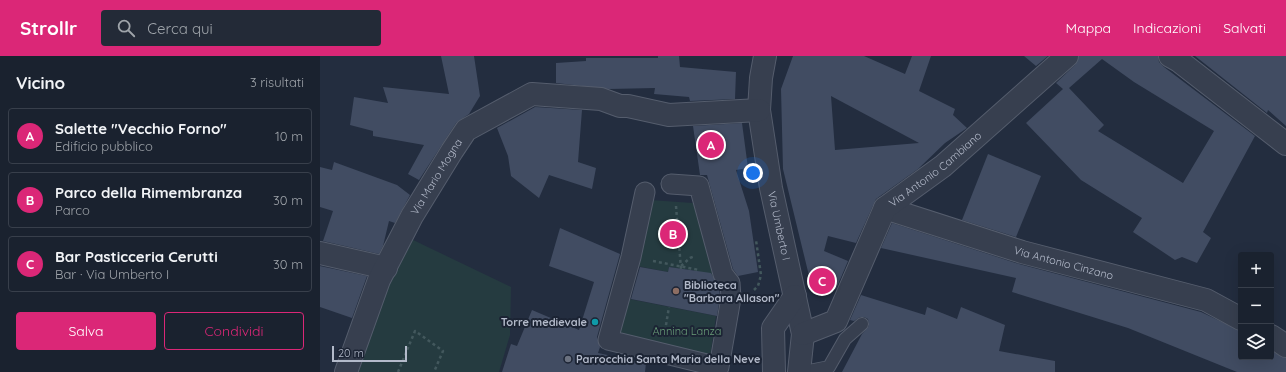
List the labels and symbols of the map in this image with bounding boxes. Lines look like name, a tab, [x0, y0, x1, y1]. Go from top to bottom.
street label: Via Antonio Cambiano	[886, 128, 984, 210]
pin: A	[698, 130, 724, 160]
street label: Via Mario Mogna	[407, 136, 465, 217]
your location	[743, 163, 763, 183]
street label: Via Umberto I	[765, 190, 794, 262]
pin: B	[660, 219, 686, 249]
street label: Via Antonio Cinzano	[1012, 243, 1115, 283]
pin: C	[809, 266, 835, 296]
place label: Biblioteca "Barbara Allason"	[684, 278, 780, 305]
marker: Biblioteca "Barbara Allason"	[671, 286, 681, 296]
place label: Torre medievale	[501, 315, 588, 329]
marker: Torre medievale	[590, 317, 600, 327]
park label: Annina Lanza	[652, 324, 722, 338]
scale bar	[332, 344, 407, 363]
place label: Parrocchia Santa Maria della Neve	[576, 352, 761, 366]
marker: Parrocchia Santa Maria della Neve	[563, 354, 573, 364]

